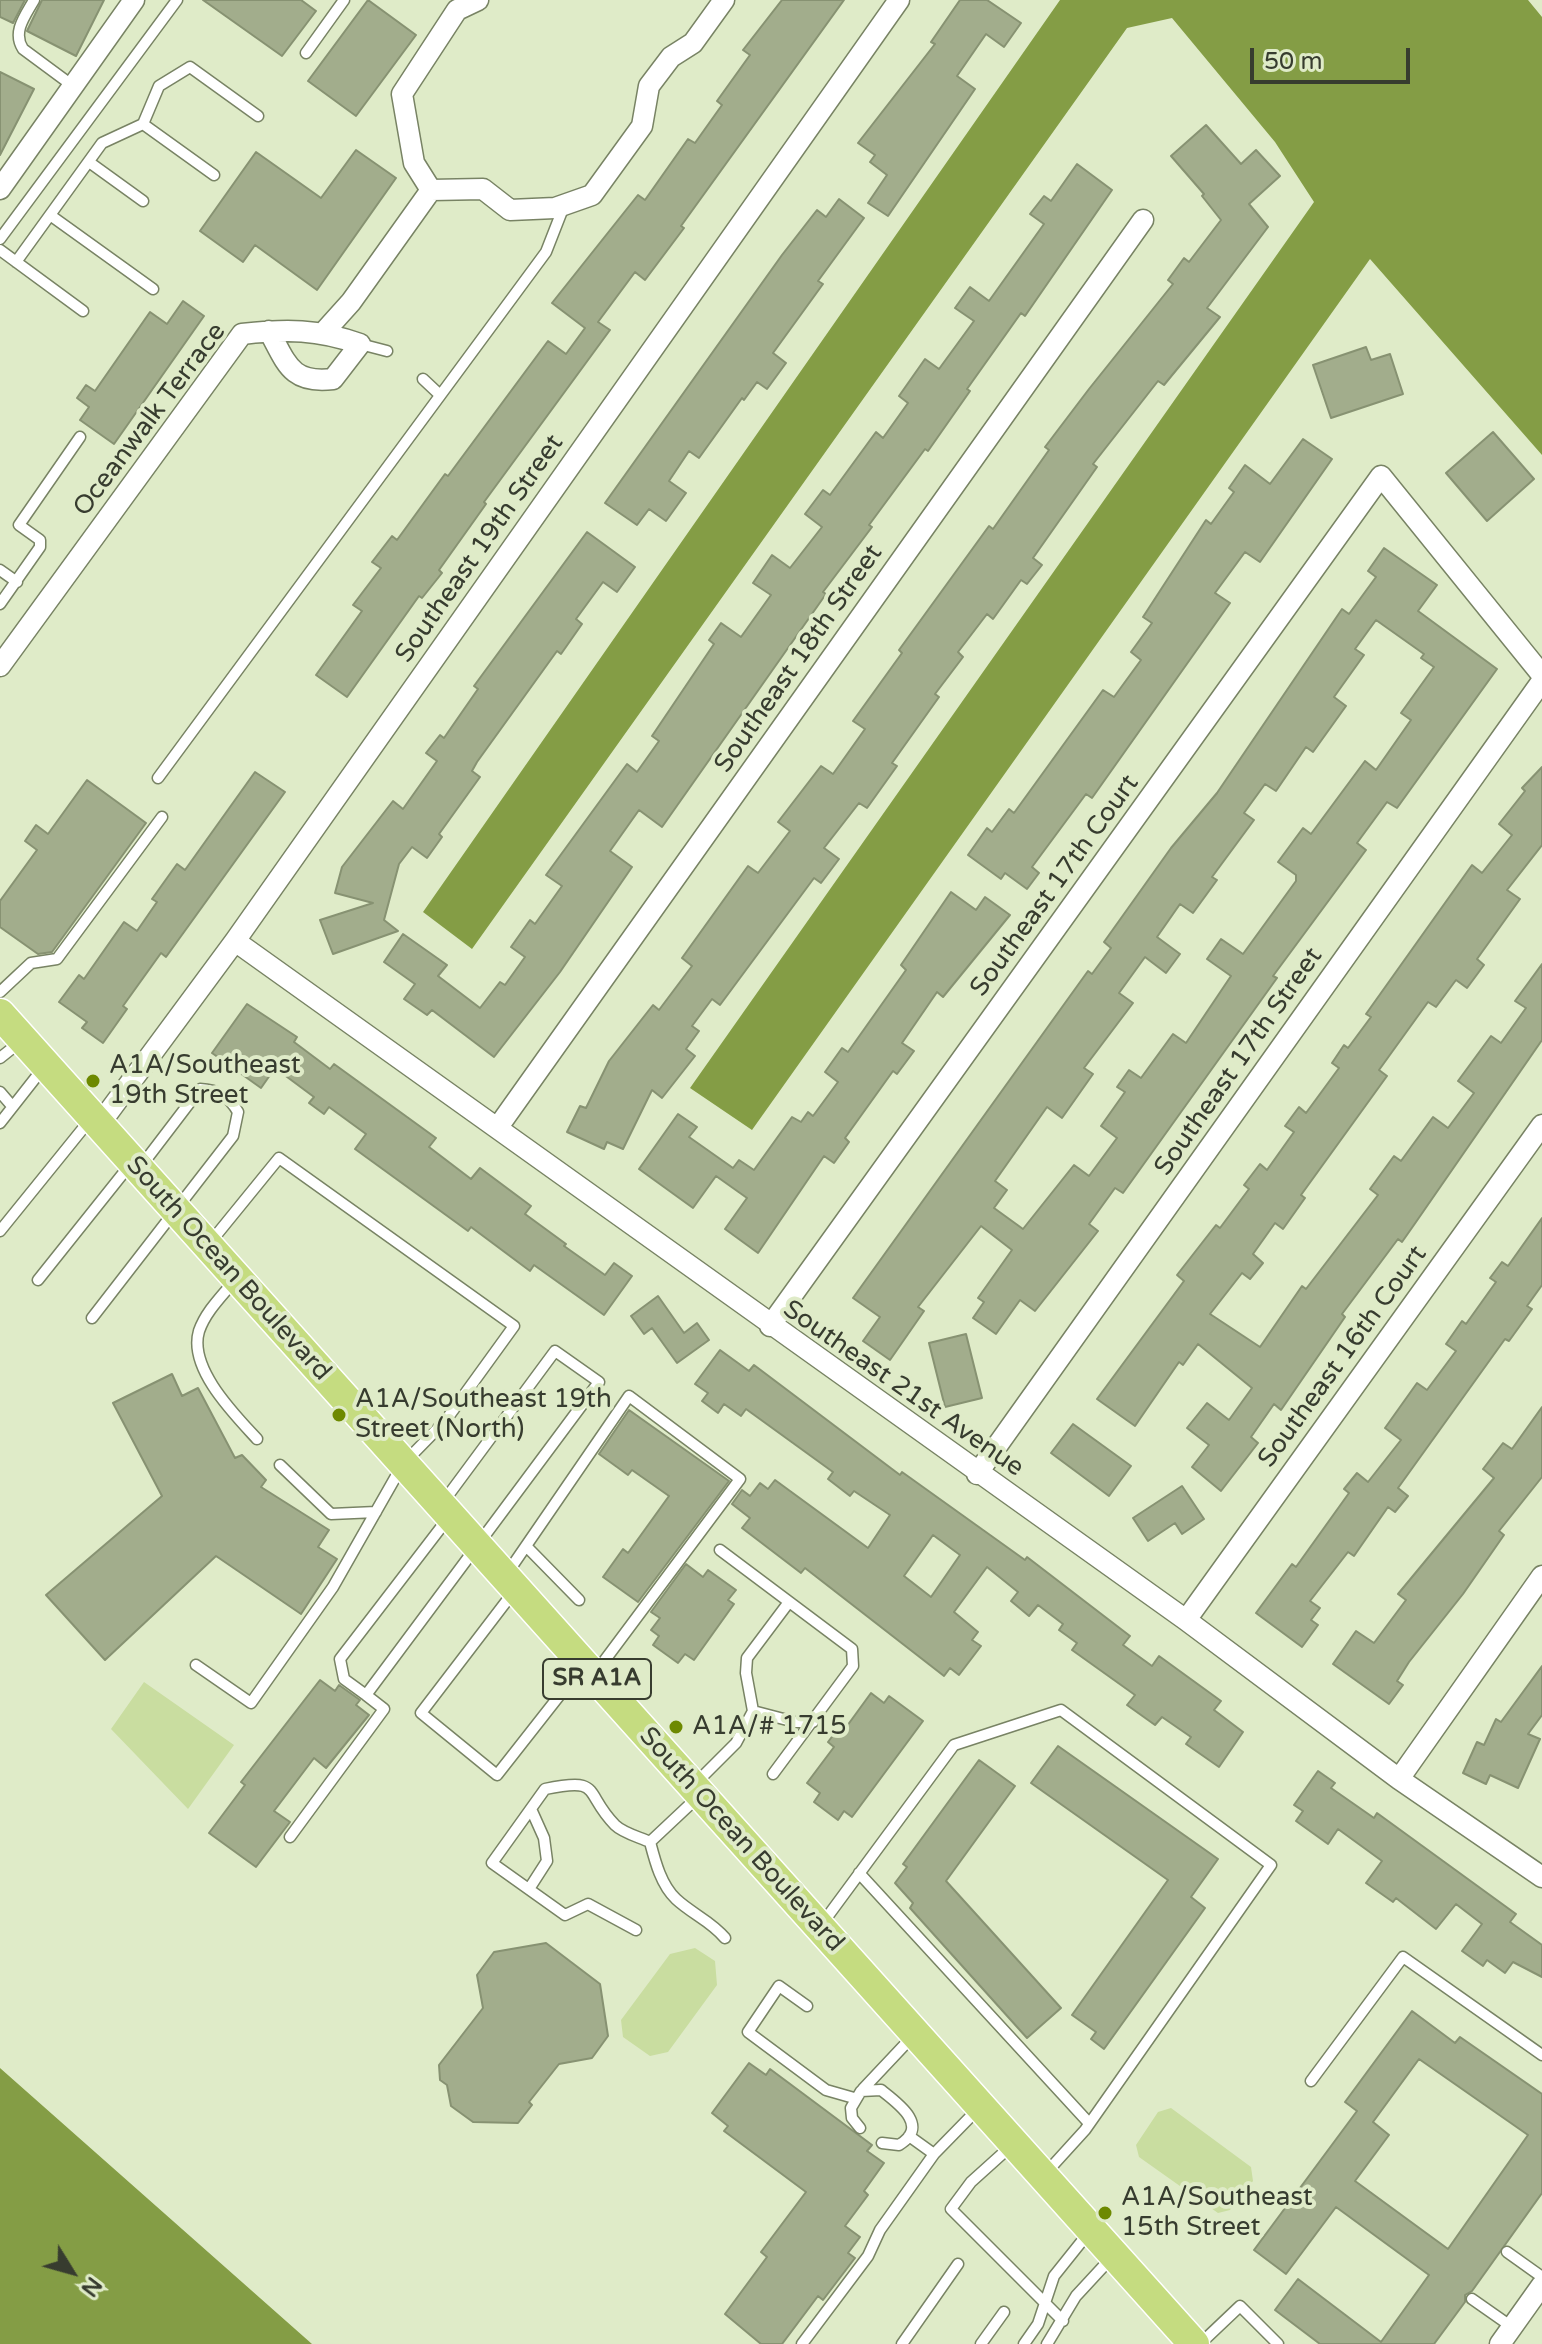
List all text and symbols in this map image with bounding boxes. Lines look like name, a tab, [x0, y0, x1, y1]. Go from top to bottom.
scale bar	[1254, 32, 1414, 82]
text: 50 m	[1264, 47, 1322, 76]
street label: Oceanwalk Terrace	[67, 317, 233, 523]
street label: Southeast 19th Street	[389, 429, 571, 669]
street label: Southeast 18th Street	[708, 539, 890, 779]
street label: Southeast 17th Court	[964, 769, 1146, 1003]
street label: Southeast 17th Street	[1148, 942, 1330, 1182]
place label: A1A/Southeast 19th Street	[109, 1050, 301, 1112]
marker: A1A/Southeast 19th Street	[84, 1072, 102, 1090]
street label: South Ocean Boulevard	[119, 1150, 337, 1388]
street label: Southeast 16th Court	[1252, 1240, 1434, 1474]
street label: Southeast 21st Avenue	[777, 1294, 1029, 1484]
place label: A1A/Southeast 19th Street (North)	[355, 1384, 612, 1446]
marker: A1A/Southeast 19th Street (North)	[330, 1406, 348, 1424]
road number: SR A1A	[543, 1659, 651, 1699]
place label: A1A/# 1715	[692, 1711, 847, 1743]
marker: A1A/# 1715	[667, 1718, 685, 1736]
street label: South Ocean Boulevard	[632, 1721, 850, 1959]
place label: A1A/Southeast 15th Street	[1121, 2182, 1313, 2244]
marker: A1A/Southeast 15th Street	[1096, 2204, 1114, 2222]
north arrow	[32, 2232, 112, 2312]
text: N	[75, 2272, 107, 2301]

